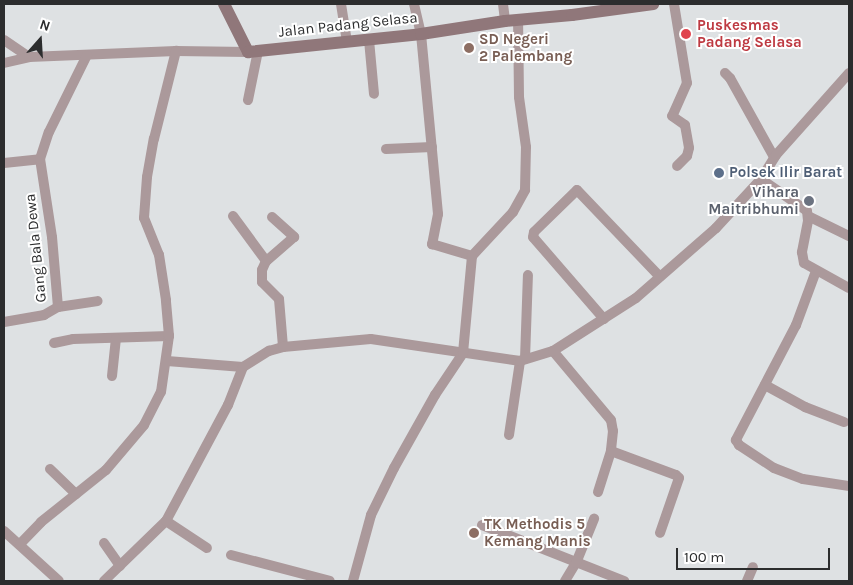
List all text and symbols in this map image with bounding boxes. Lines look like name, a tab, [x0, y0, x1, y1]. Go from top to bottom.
street label: Jalan Padang Selasa	[278, 9, 418, 41]
north arrow	[15, 15, 65, 65]
text: N	[38, 16, 53, 35]
place label: Puskesmas Padang Selasa	[697, 16, 802, 51]
marker: Puskesmas Padang Selasa	[679, 27, 693, 41]
place label: SD Negeri 2 Palembang	[479, 30, 572, 65]
marker: SD Negeri 2 Palembang	[463, 42, 475, 54]
place label: Polsek Ilir Barat	[729, 164, 842, 182]
marker: Polsek Ilir Barat	[713, 167, 725, 179]
place label: Vihara Maitribhumi	[708, 183, 799, 218]
street label: Gang Bala Dewa	[21, 193, 51, 303]
marker: Vihara Maitribhumi	[803, 195, 815, 207]
place label: TK Methodis 5 Kemang Manis	[484, 515, 591, 550]
marker: TK Methodis 5 Kemang Manis	[468, 527, 480, 539]
scale bar	[678, 538, 832, 570]
text: 100 m	[684, 548, 724, 566]

